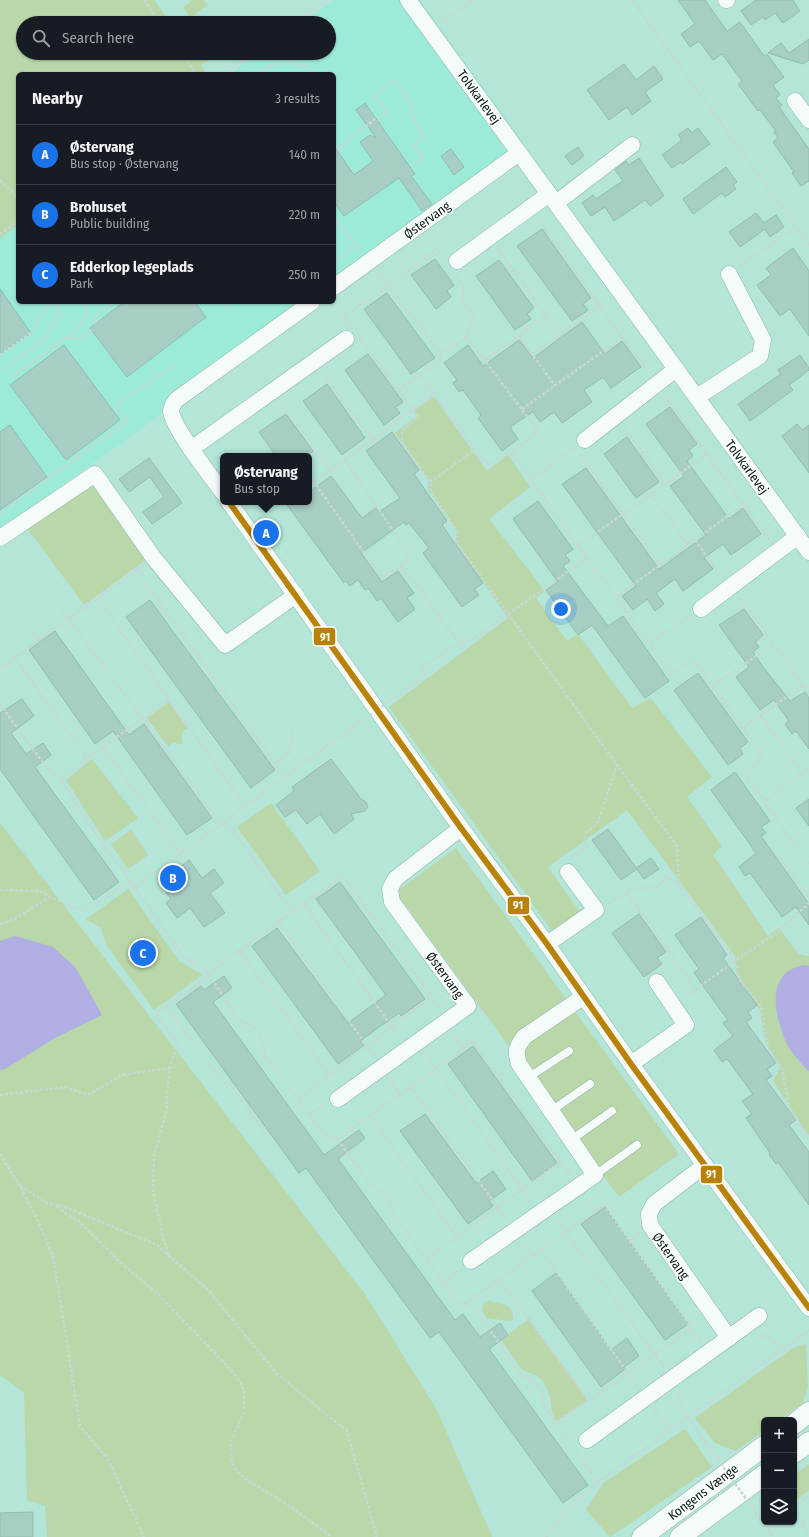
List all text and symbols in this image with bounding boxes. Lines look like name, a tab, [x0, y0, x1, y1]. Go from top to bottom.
search box	[16, 16, 336, 60]
icon: search	[30, 27, 52, 49]
text: Search here	[62, 29, 134, 47]
street label: Tolvkarlevej	[454, 67, 504, 127]
text: Nearby	[32, 88, 83, 109]
text: 3 results	[275, 91, 320, 106]
text: Østervang	[70, 138, 134, 156]
text: A	[41, 147, 49, 162]
text: 140 m	[289, 147, 320, 162]
text: Bus stop · Østervang	[70, 156, 178, 171]
text: Brohuset	[70, 198, 127, 216]
street label: Østervang	[401, 198, 454, 242]
text: B	[41, 207, 49, 222]
text: 220 m	[289, 207, 320, 222]
text: Public building	[70, 216, 149, 231]
text: Edderkop legeplads	[70, 258, 194, 276]
text: C	[42, 267, 48, 282]
text: 250 m	[288, 267, 320, 282]
text: Park	[70, 276, 93, 291]
street label: Tolvkarlevej	[722, 437, 772, 497]
popup	[220, 453, 312, 505]
text: Østervang	[234, 463, 298, 481]
text: Bus stop	[234, 481, 280, 496]
pin: A	[253, 518, 279, 548]
your location	[551, 599, 571, 619]
line badge: 91	[313, 627, 336, 646]
text: 91	[320, 631, 330, 644]
pin: B	[160, 863, 186, 893]
line badge: 91	[507, 896, 530, 915]
text: 91	[513, 899, 523, 912]
pin: C	[130, 938, 156, 968]
street label: Østervang	[423, 949, 467, 1002]
line badge: 91	[700, 1165, 723, 1184]
text: 91	[706, 1168, 716, 1181]
street label: Østervang	[649, 1230, 693, 1283]
map controls	[761, 1417, 797, 1525]
button: +	[761, 1417, 797, 1453]
button: −	[761, 1453, 797, 1489]
street label: Kongens Vænge	[665, 1461, 741, 1523]
button: layers	[761, 1489, 797, 1525]

